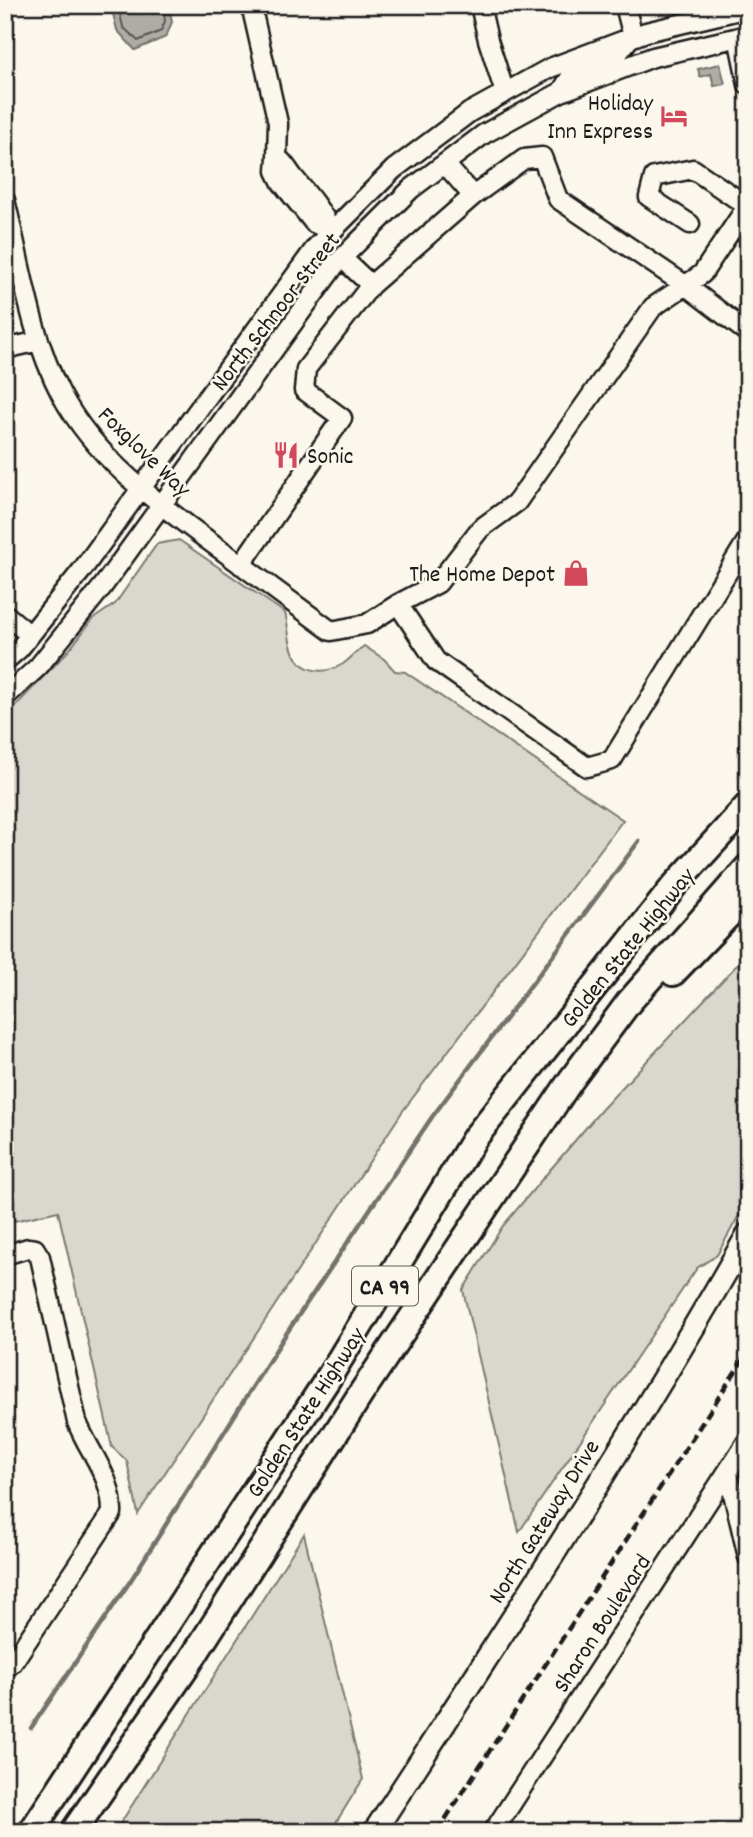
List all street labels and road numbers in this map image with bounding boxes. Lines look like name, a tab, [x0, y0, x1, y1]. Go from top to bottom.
street label: North Schnoor Street	[204, 226, 350, 399]
street label: Foxglove Way	[89, 400, 198, 507]
street label: Golden State Highway	[554, 861, 705, 1036]
road number: CA 99	[352, 1266, 418, 1306]
street label: Golden State Highway	[240, 1321, 376, 1506]
street label: North Gateway Drive	[481, 1434, 610, 1611]
street label: Sharon Boulevard	[546, 1549, 661, 1701]

